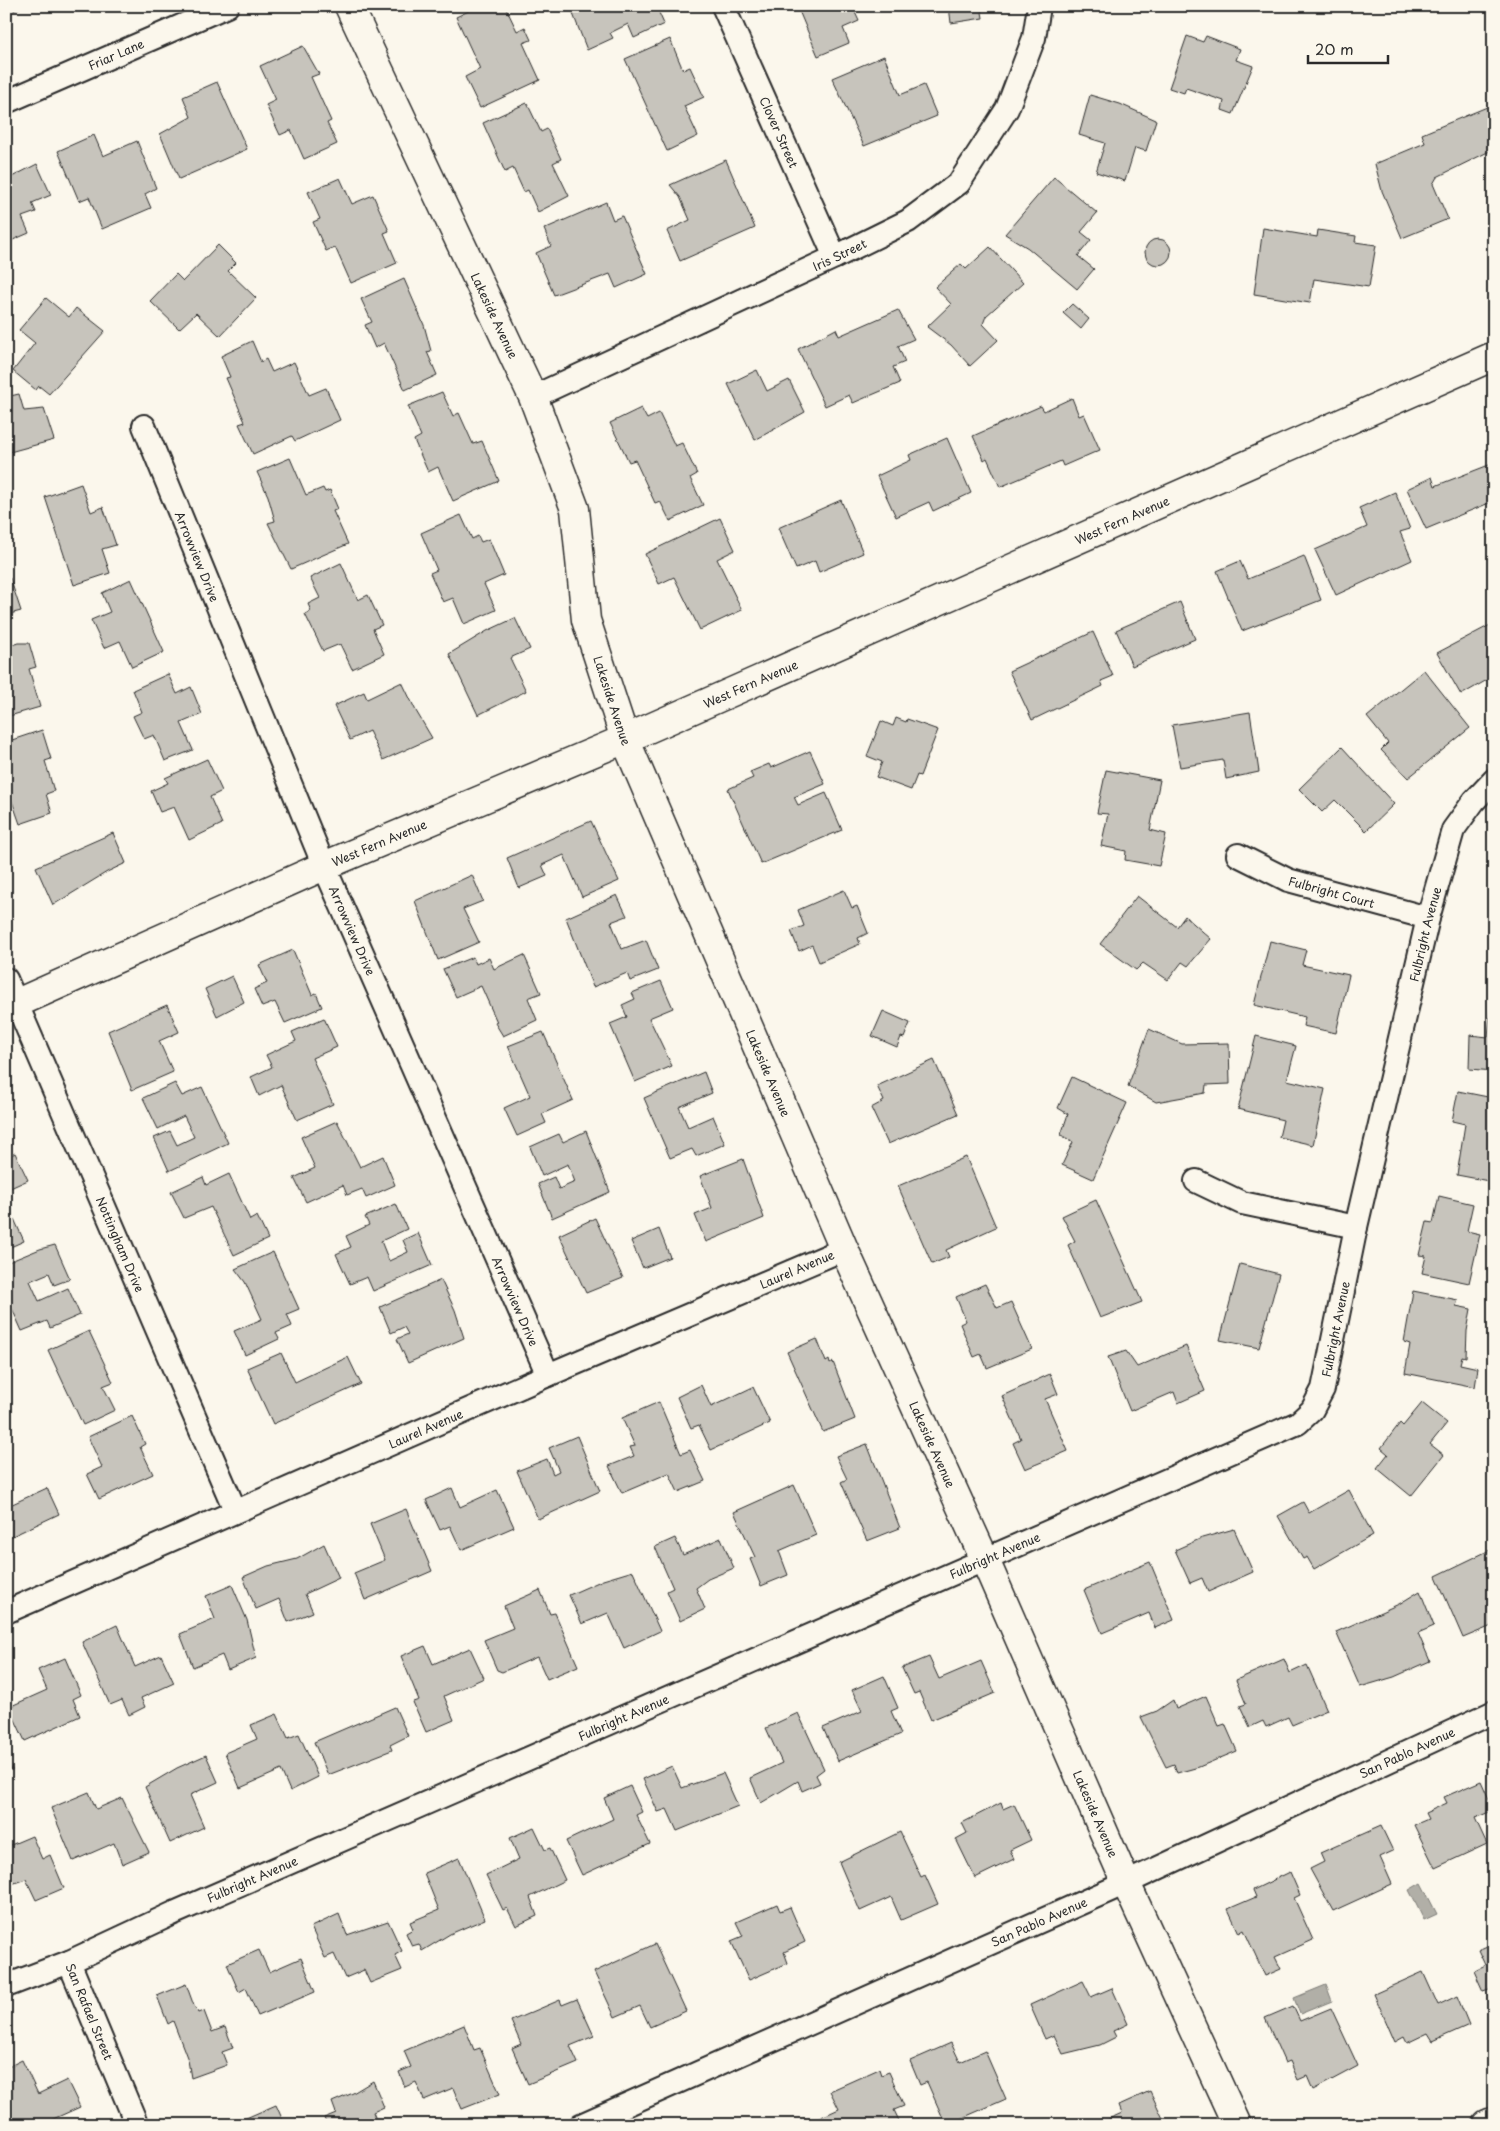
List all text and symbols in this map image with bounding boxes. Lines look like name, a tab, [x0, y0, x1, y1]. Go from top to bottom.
scale bar	[1308, 32, 1388, 64]
street label: Friar Lane	[85, 34, 147, 74]
text: 20 m	[1315, 37, 1354, 60]
street label: Clover Street	[755, 93, 803, 171]
street label: Iris Street	[810, 234, 869, 275]
street label: Lakeside Avenue	[467, 269, 523, 362]
street label: West Fern Avenue	[1072, 491, 1172, 549]
street label: Arrowview Drive	[171, 509, 224, 604]
street label: Lakeside Avenue	[589, 653, 636, 749]
street label: West Fern Avenue	[700, 655, 801, 712]
street label: West Fern Avenue	[329, 815, 430, 871]
street label: Fulbright Court	[1286, 872, 1377, 912]
street label: Arrowview Drive	[325, 883, 380, 978]
street label: Fulbright Avenue	[1404, 884, 1446, 983]
street label: Lakeside Avenue	[742, 1027, 795, 1120]
street label: Nottingham Drive	[92, 1194, 149, 1295]
street label: Laurel Avenue	[757, 1245, 837, 1293]
street label: Arrowview Drive	[488, 1254, 543, 1349]
street label: Fulbright Avenue	[1317, 1279, 1354, 1379]
street label: Lakeside Avenue	[905, 1398, 960, 1491]
street label: Laurel Avenue	[386, 1404, 466, 1453]
street label: Fulbright Avenue	[946, 1527, 1043, 1583]
street label: Fulbright Avenue	[575, 1689, 672, 1745]
street label: San Pablo Avenue	[1356, 1722, 1458, 1782]
street label: Lakeside Avenue	[1069, 1768, 1123, 1861]
street label: Fulbright Avenue	[204, 1851, 301, 1907]
street label: San Pablo Avenue	[988, 1892, 1090, 1951]
street label: San Rafael Street	[61, 1960, 118, 2063]

